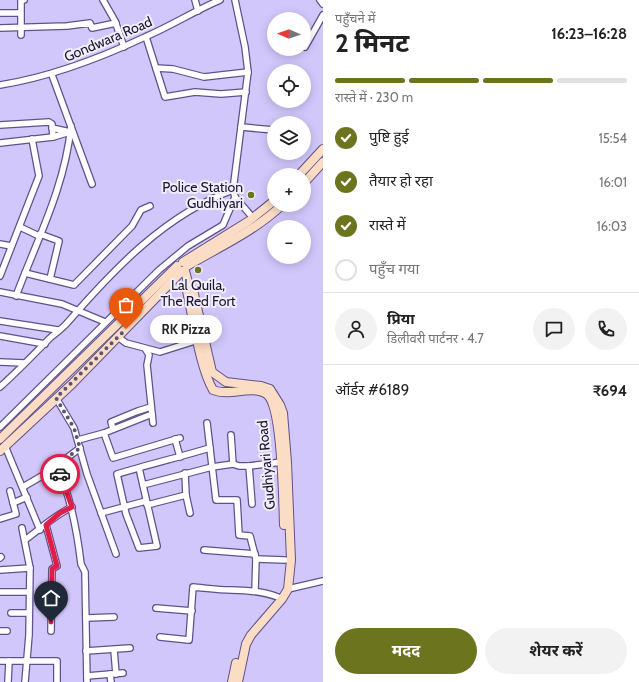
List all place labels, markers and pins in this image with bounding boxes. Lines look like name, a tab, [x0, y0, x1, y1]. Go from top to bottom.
place label: Police Station Gudhiyari	[162, 178, 243, 212]
marker: Police Station Gudhiyari	[246, 190, 256, 200]
marker: Lal Quila, The Red Fort	[193, 265, 203, 275]
place label: Lal Quila, The Red Fort	[160, 276, 236, 310]
pin	[109, 288, 143, 329]
callout: RK Pizza	[150, 315, 222, 343]
pin	[34, 581, 68, 622]

